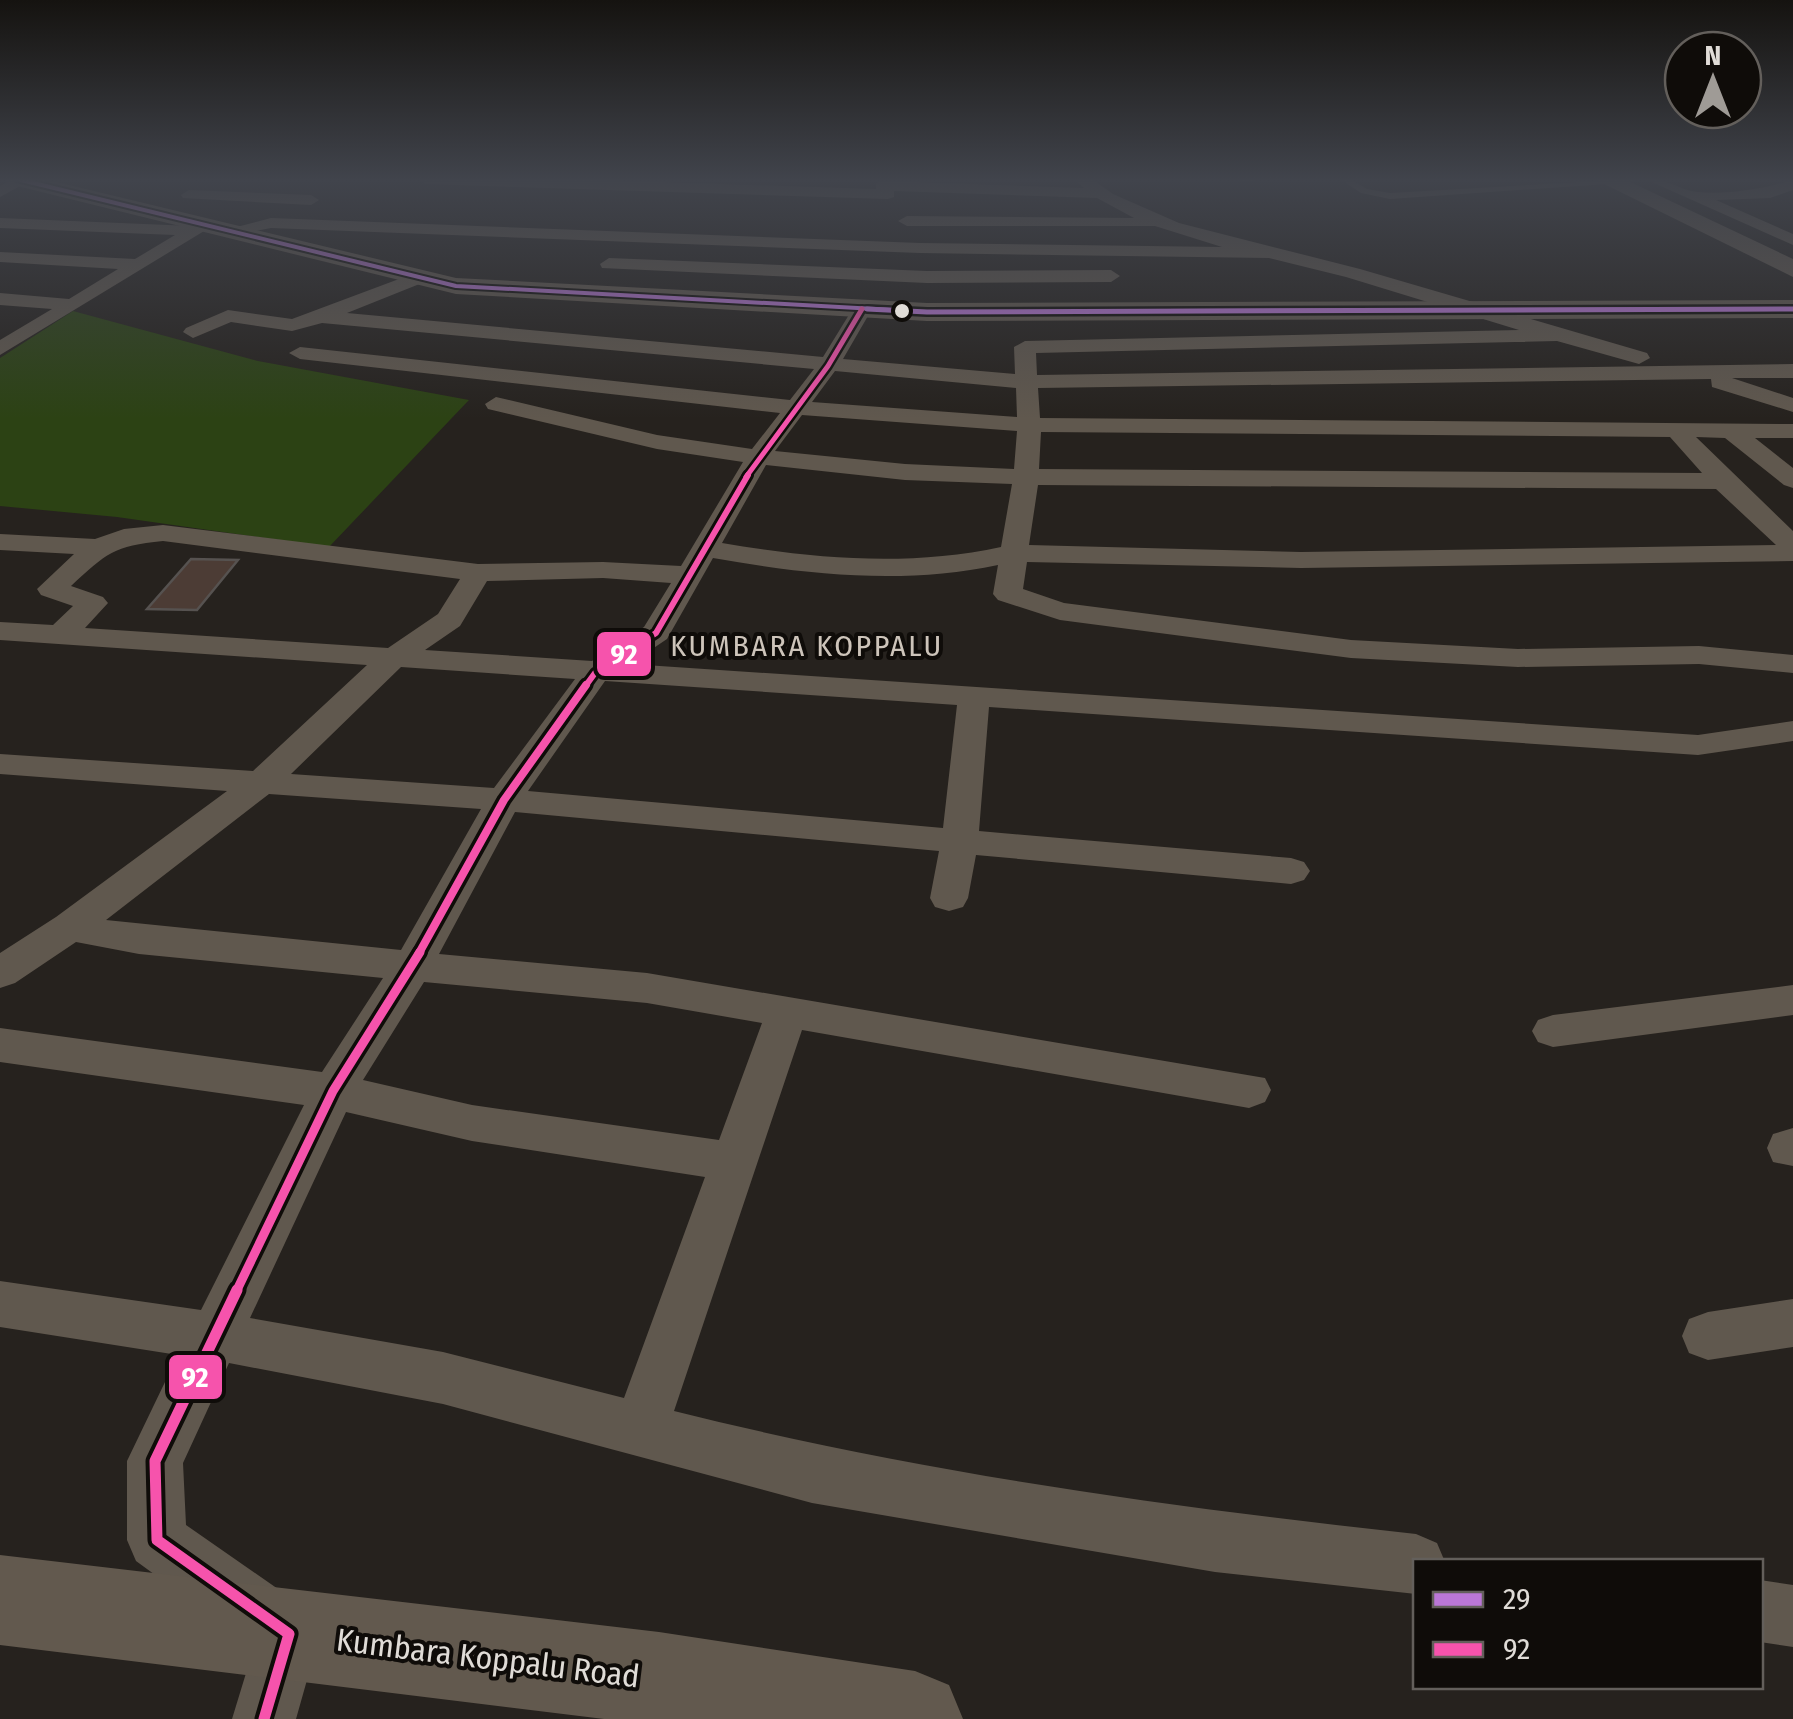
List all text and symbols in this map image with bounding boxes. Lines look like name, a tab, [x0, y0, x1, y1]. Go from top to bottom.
north arrow	[1663, 30, 1763, 130]
text: N	[1705, 39, 1721, 72]
unlabelled marker	[892, 301, 912, 321]
district label: KUMBARA KOPPALU	[670, 628, 944, 664]
line badge: 92	[595, 630, 653, 678]
text: 92	[610, 638, 638, 671]
line badge: 92	[167, 1353, 224, 1401]
text: 92	[181, 1361, 209, 1394]
legend	[1413, 1559, 1763, 1689]
text: 29	[1503, 1581, 1531, 1617]
street label: Kumbara Koppalu Road	[334, 1621, 642, 1695]
text: 92	[1503, 1631, 1530, 1667]

